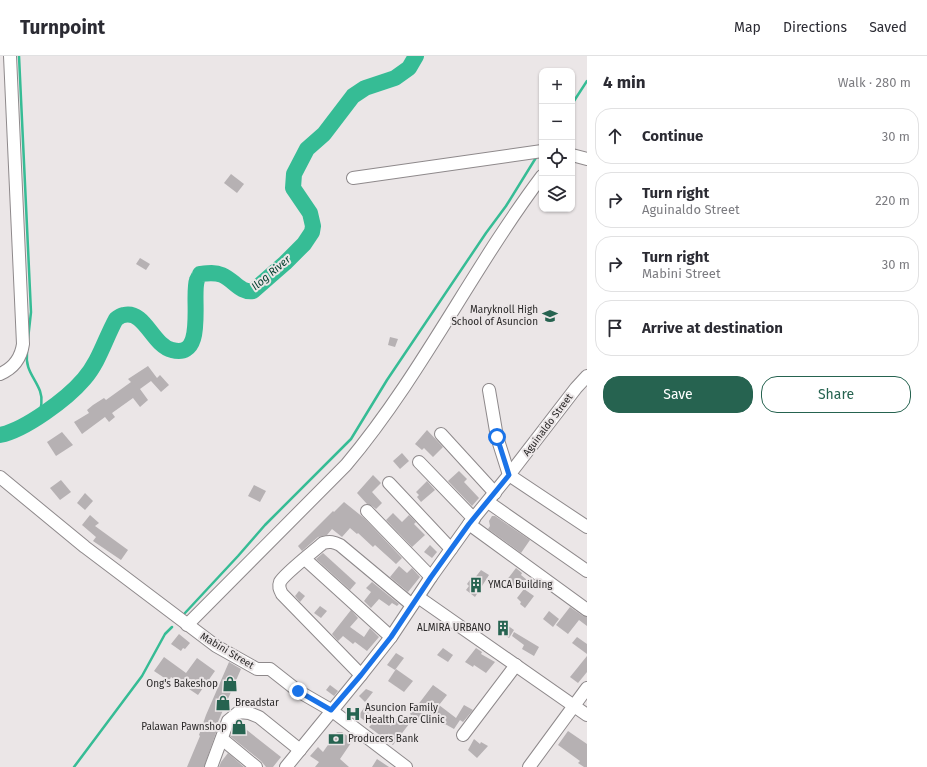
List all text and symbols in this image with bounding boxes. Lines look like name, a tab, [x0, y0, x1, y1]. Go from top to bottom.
text: Turnpoint	[20, 16, 105, 39]
text: Map	[734, 19, 761, 36]
text: Directions	[783, 19, 847, 36]
text: Saved	[869, 19, 907, 36]
map controls	[539, 68, 575, 212]
button: +	[539, 68, 575, 104]
text: 4 min	[603, 72, 646, 93]
text: Walk · 280 m	[838, 75, 911, 90]
button: −	[539, 104, 575, 140]
icon: ahead	[604, 125, 626, 147]
text: Continue	[642, 127, 703, 145]
text: 30 m	[882, 129, 910, 144]
button: locate	[539, 140, 575, 176]
button: layers	[539, 176, 575, 212]
text: Turn right	[642, 184, 709, 202]
icon: right	[604, 189, 626, 211]
text: 220 m	[875, 193, 910, 208]
text: Aguinaldo Street	[642, 202, 740, 217]
text: Turn right	[642, 248, 709, 266]
water label: Ilog River	[249, 252, 294, 293]
icon: right	[604, 253, 626, 275]
text: 30 m	[882, 257, 910, 272]
text: Mabini Street	[642, 266, 721, 281]
place label: Maryknoll High School of Asuncion	[451, 304, 538, 328]
school or university icon: Maryknoll High School of Asuncion	[541, 307, 559, 325]
icon: arrive	[604, 317, 626, 339]
text: Arrive at destination	[642, 319, 783, 337]
button: Save	[603, 376, 753, 413]
button: Share	[761, 376, 911, 413]
street label: Aguinaldo Street	[521, 391, 576, 459]
route start	[488, 428, 506, 446]
building icon: YMCA Building	[467, 576, 485, 594]
place label: YMCA Building	[488, 579, 553, 591]
building icon: ALMIRA URBANO	[494, 619, 512, 637]
place label: ALMIRA URBANO	[417, 622, 491, 634]
street label: Mabini Street	[198, 630, 256, 672]
shop icon: Ong's Bakeshop	[221, 675, 239, 693]
place label: Ong's Bakeshop	[146, 678, 218, 690]
route end	[289, 682, 307, 700]
shop icon: Breadstar	[214, 694, 232, 712]
place label: Breadstar	[235, 697, 279, 709]
place label: Asuncion Family Health Care Clinic	[365, 702, 445, 726]
hospital icon: Asuncion Family Health Care Clinic	[344, 705, 362, 723]
shop icon: Palawan Pawnshop	[230, 718, 248, 736]
place label: Palawan Pawnshop	[141, 721, 227, 733]
bank icon: Producers Bank	[327, 730, 345, 748]
place label: Producers Bank	[348, 733, 419, 745]

